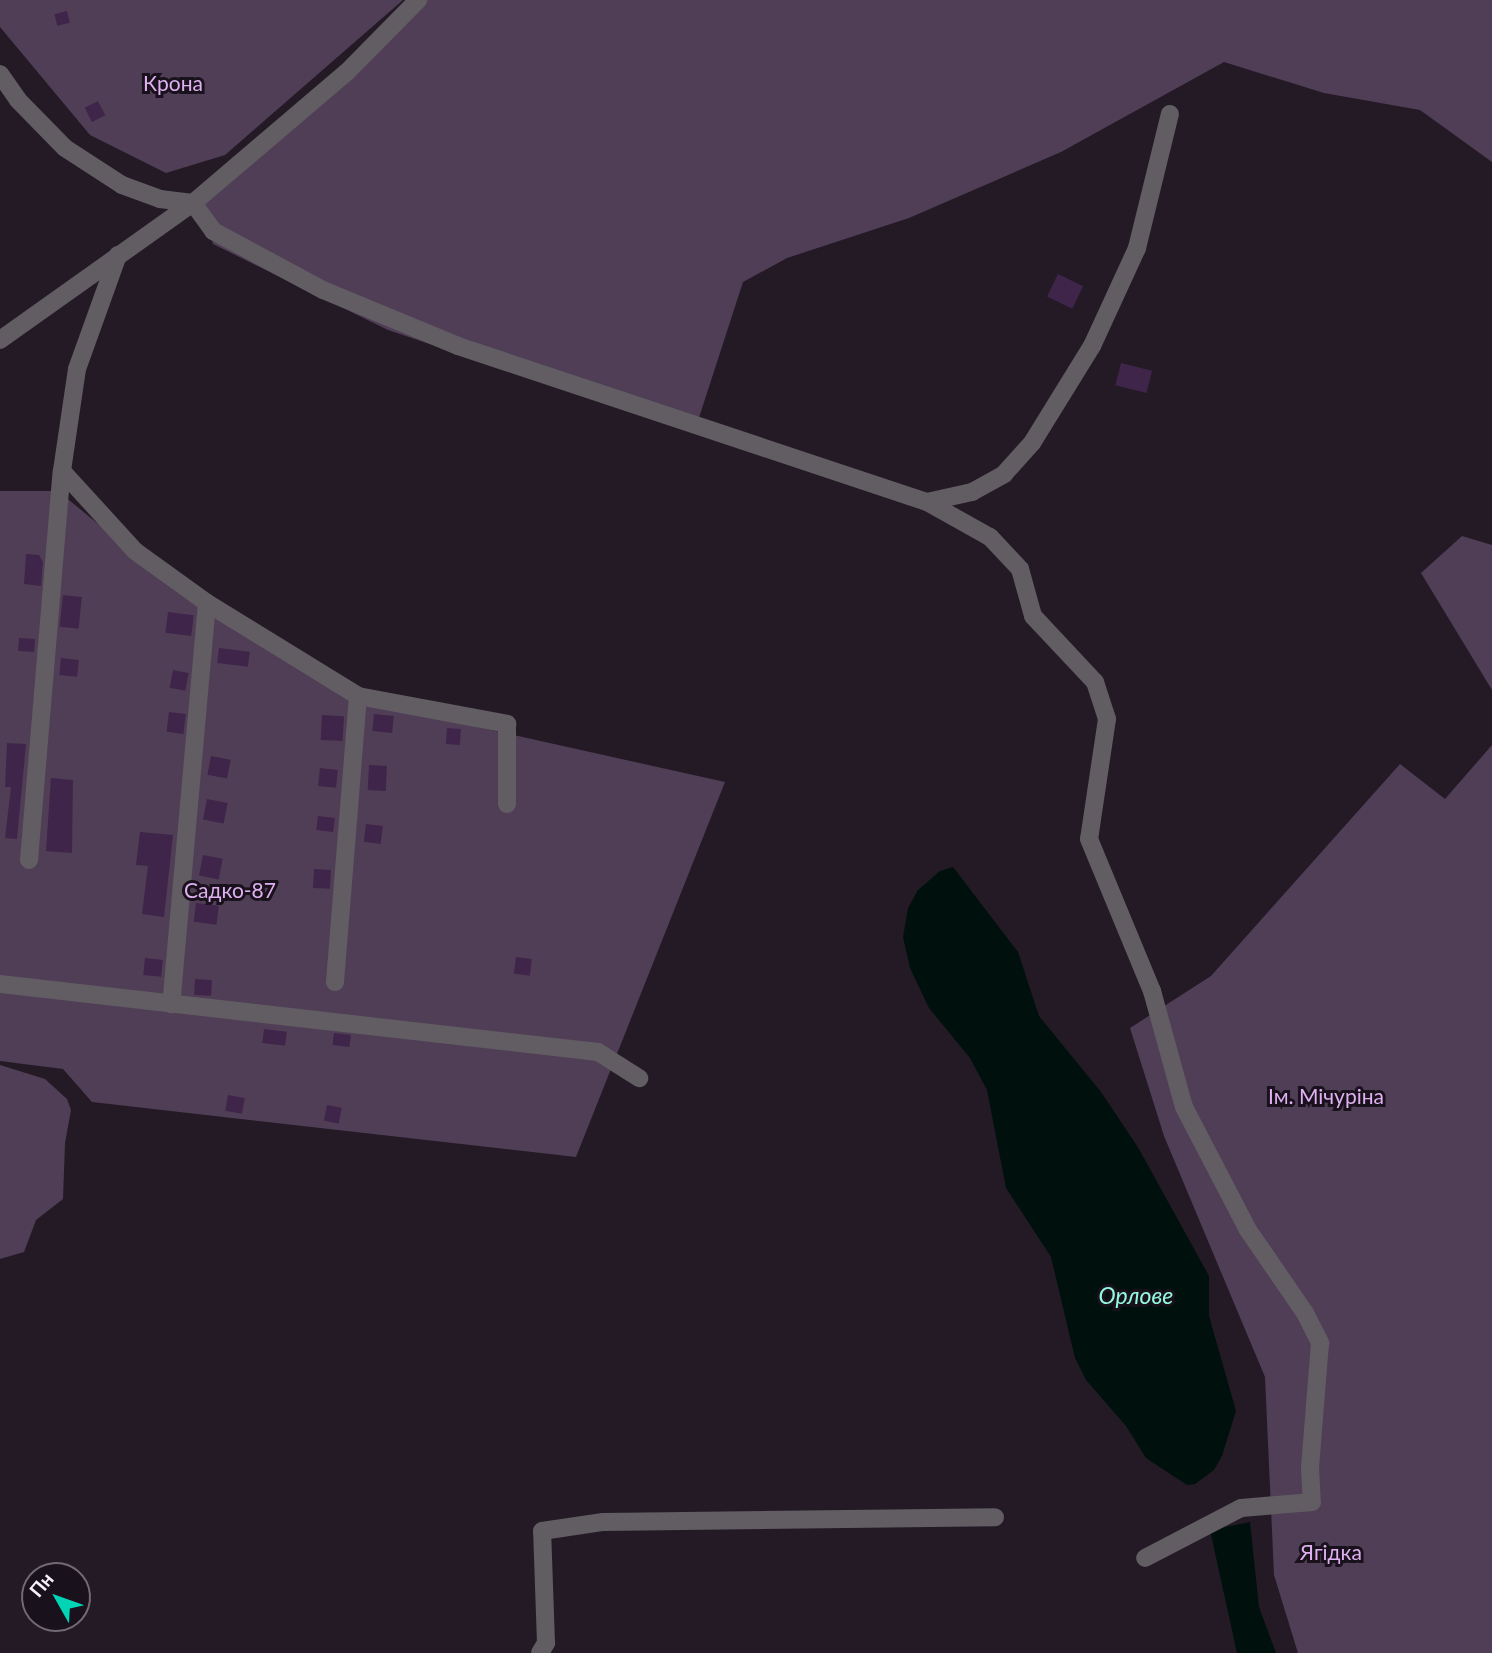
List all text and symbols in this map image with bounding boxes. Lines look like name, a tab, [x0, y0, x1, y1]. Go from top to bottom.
park label: Крона	[143, 70, 203, 96]
park label: Садко-87	[184, 877, 276, 903]
park label: Ім. Мічуріна	[1268, 1083, 1384, 1109]
water label: Орлове	[1099, 1281, 1173, 1309]
park label: Ягідка	[1300, 1539, 1362, 1565]
north arrow	[21, 1562, 91, 1632]
text: Пн	[24, 1568, 58, 1601]

